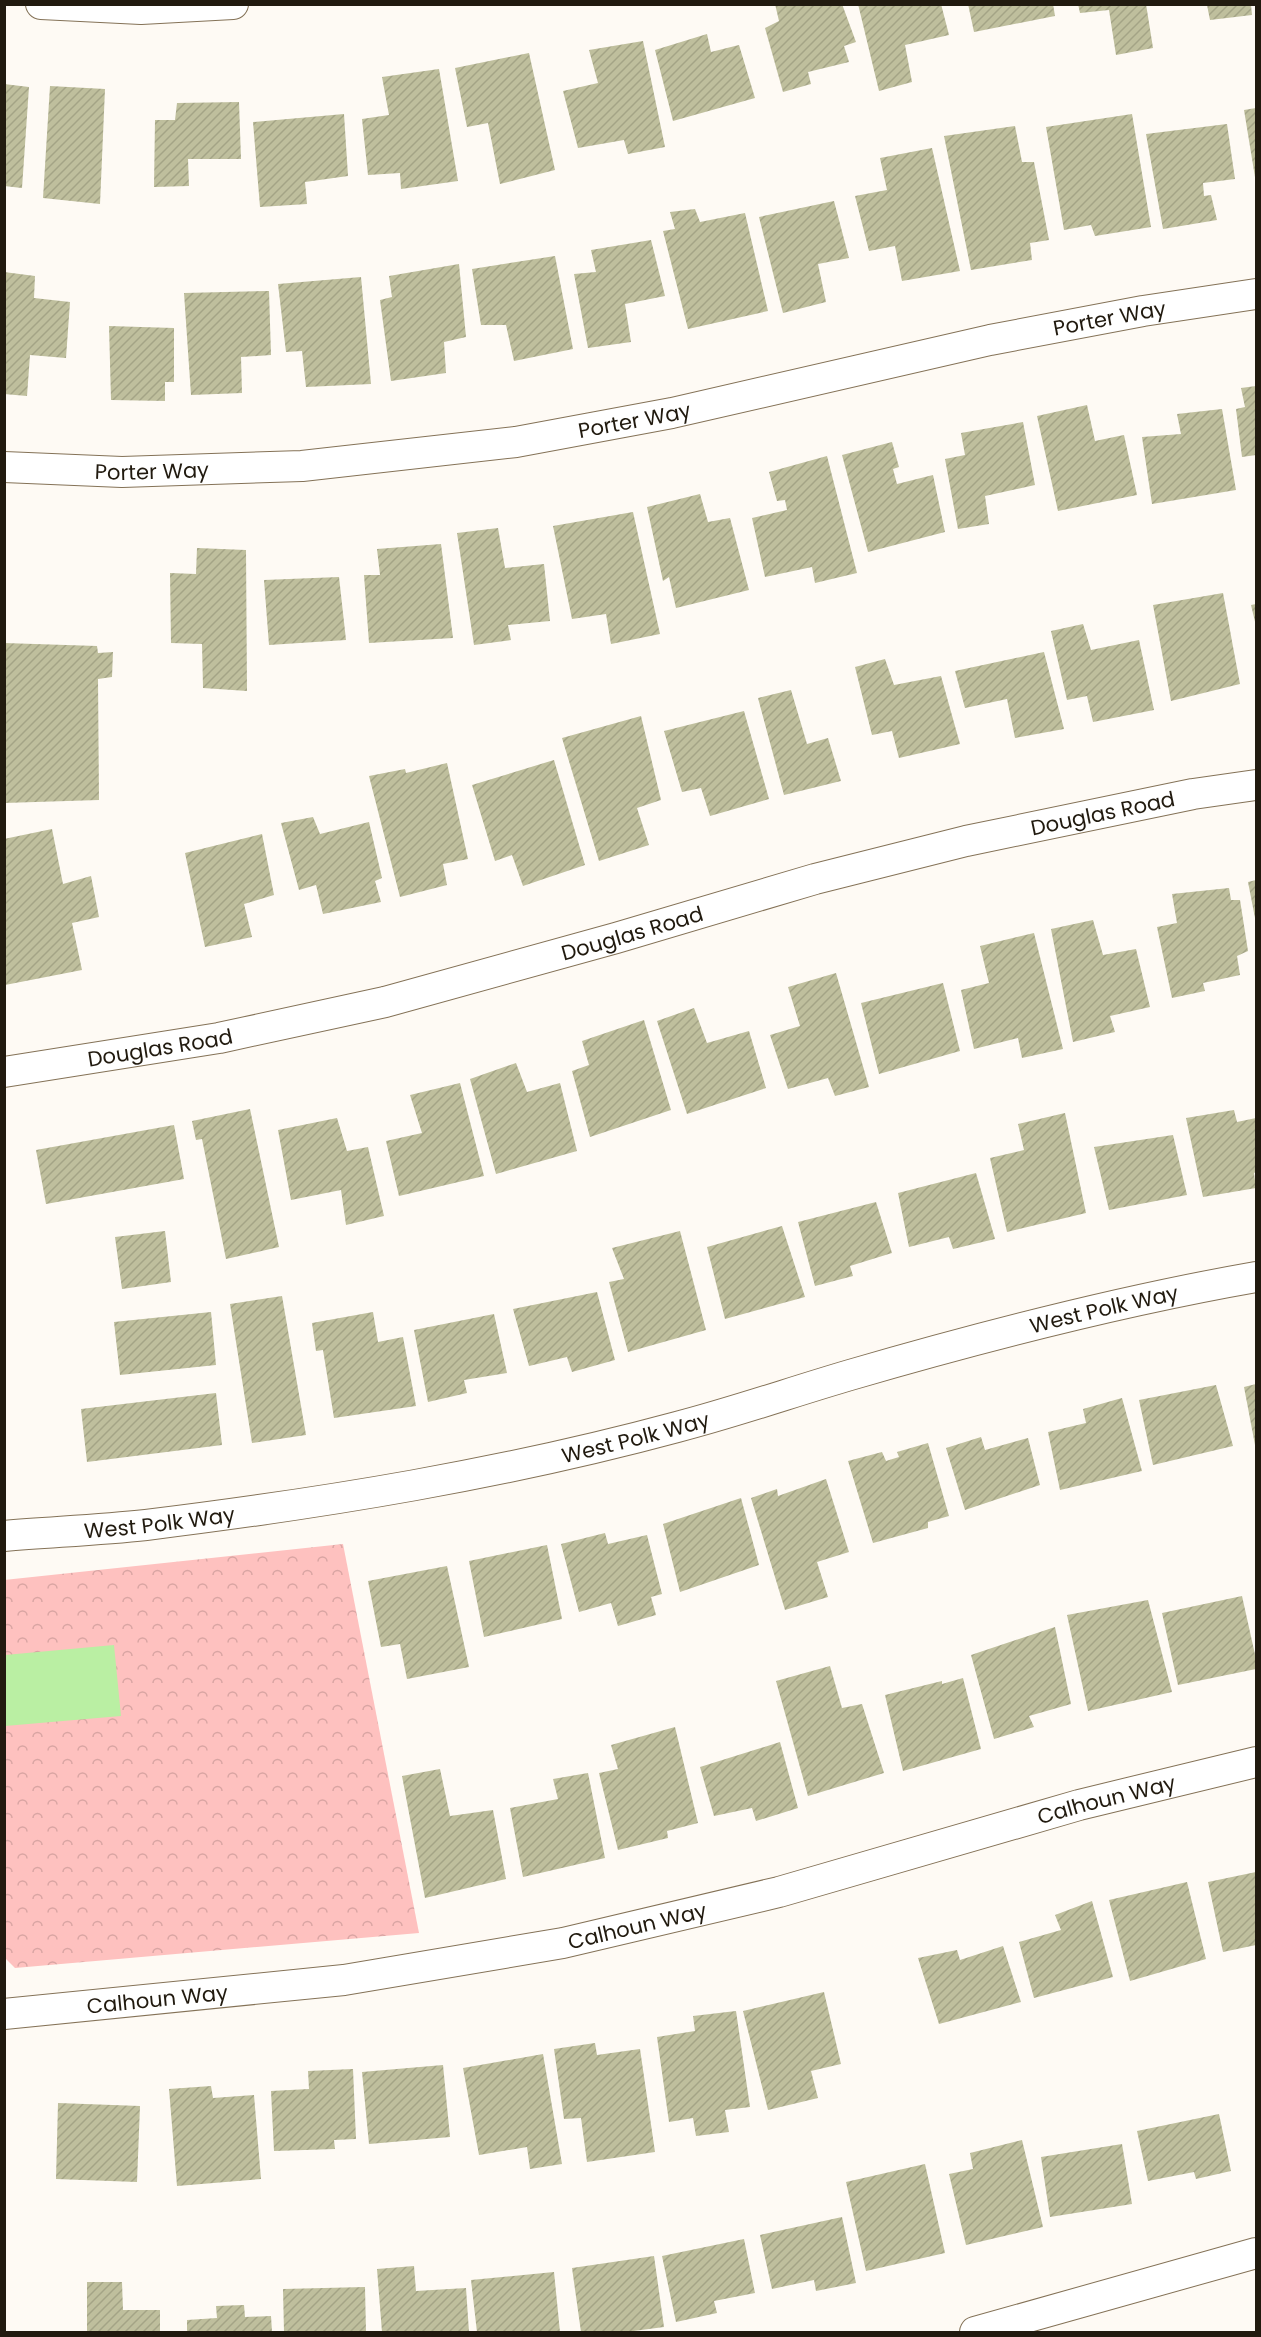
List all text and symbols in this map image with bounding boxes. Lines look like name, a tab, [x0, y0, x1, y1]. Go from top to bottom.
street label: Porter Way	[1051, 293, 1168, 342]
street label: Porter Way	[576, 395, 694, 445]
street label: Porter Way	[94, 455, 210, 487]
street label: Douglas Road	[1028, 784, 1177, 842]
street label: Douglas Road	[558, 899, 706, 967]
street label: Douglas Road	[85, 1021, 235, 1073]
street label: West Polk Way	[1027, 1278, 1181, 1340]
street label: West Polk Way	[559, 1404, 713, 1470]
street label: West Polk Way	[83, 1499, 237, 1545]
street label: Calhoun Way	[1034, 1768, 1178, 1831]
street label: Calhoun Way	[565, 1895, 710, 1956]
street label: Calhoun Way	[85, 1977, 229, 2020]

